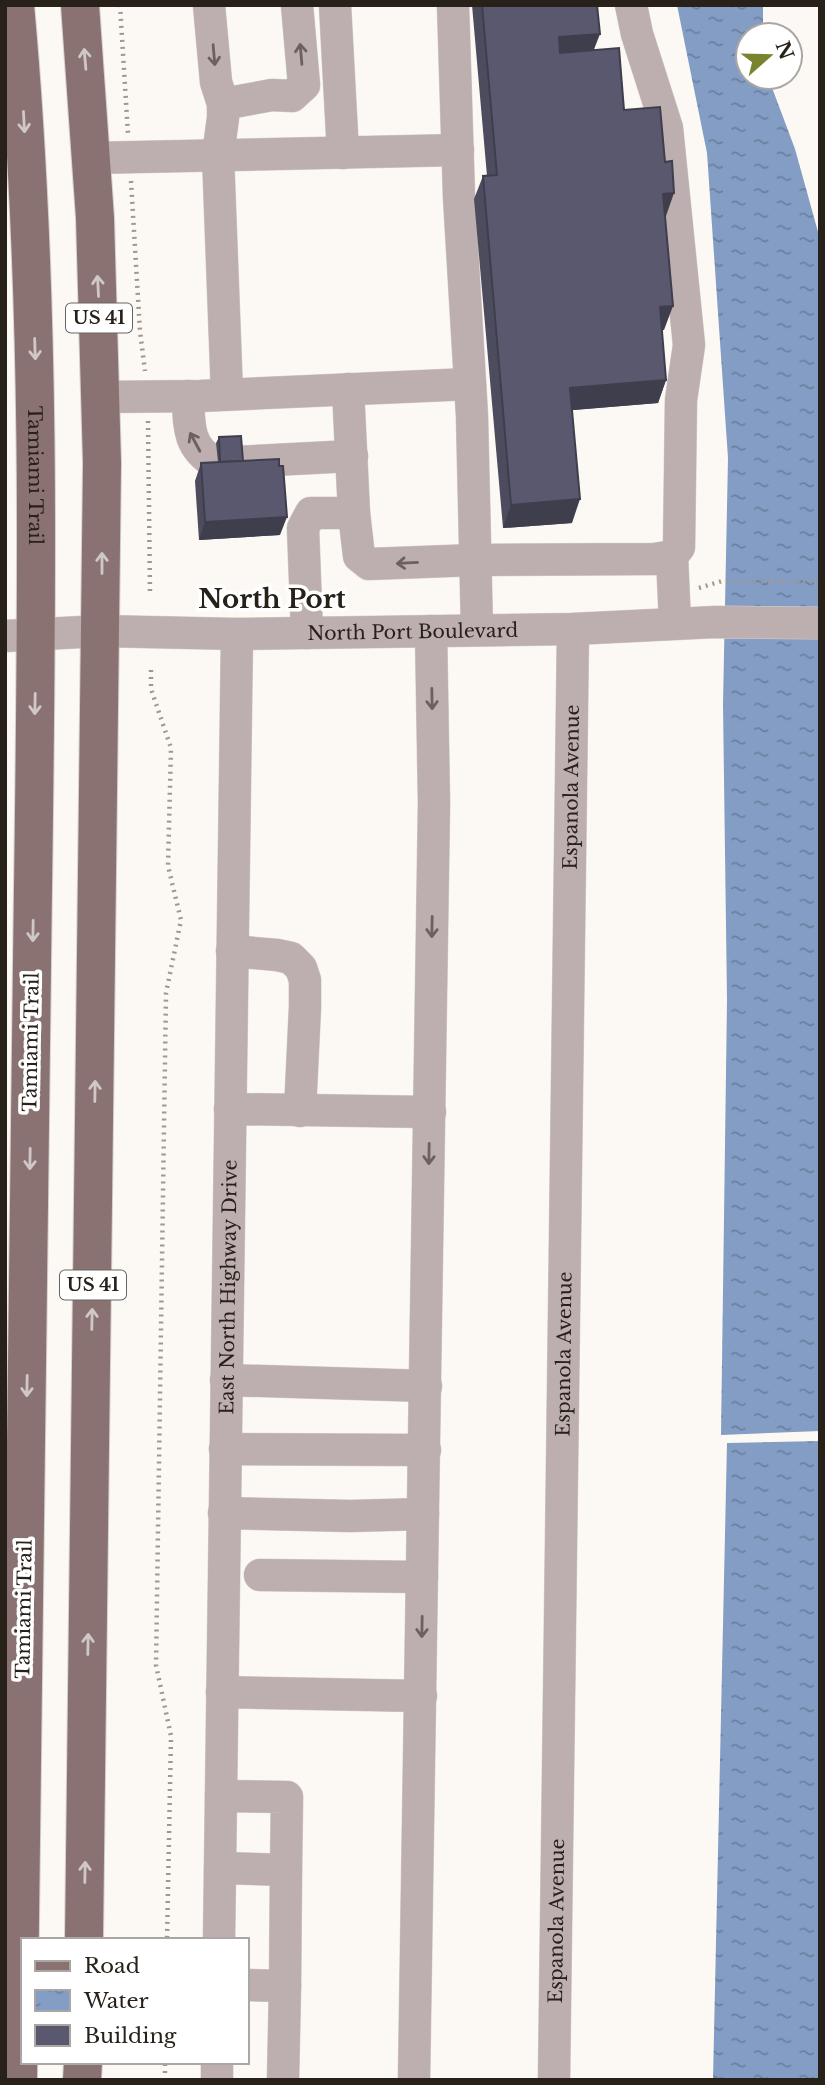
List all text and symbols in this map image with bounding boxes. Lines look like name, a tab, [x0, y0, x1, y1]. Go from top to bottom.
north arrow	[734, 21, 804, 91]
text: N	[771, 38, 798, 63]
one-way arrow	[208, 43, 221, 66]
one-way arrow	[294, 43, 307, 66]
one-way arrow	[78, 48, 91, 71]
one-way arrow	[18, 110, 31, 133]
one-way arrow	[91, 275, 104, 298]
road number: US 41	[66, 304, 132, 332]
one-way arrow	[28, 338, 41, 361]
street label: Tamiami Trail	[23, 406, 48, 545]
one-way arrow	[188, 432, 201, 453]
one-way arrow	[95, 552, 109, 575]
one-way arrow	[396, 557, 419, 570]
district label: North Port	[198, 583, 346, 615]
street label: North Port Boulevard	[307, 618, 518, 644]
one-way arrow	[426, 687, 439, 710]
one-way arrow	[29, 692, 42, 715]
street label: Espanola Avenue	[558, 704, 584, 870]
one-way arrow	[425, 915, 439, 938]
one-way arrow	[26, 919, 39, 942]
street label: Tamiami Trail	[18, 972, 44, 1112]
one-way arrow	[88, 1080, 102, 1103]
one-way arrow	[422, 1142, 436, 1165]
one-way arrow	[23, 1147, 37, 1170]
street label: East North Highway Drive	[215, 1159, 241, 1415]
road number: US 41	[60, 1270, 126, 1300]
street label: Espanola Avenue	[551, 1271, 576, 1437]
one-way arrow	[86, 1307, 99, 1330]
one-way arrow	[20, 1374, 34, 1397]
street label: Tamiami Trail	[11, 1539, 37, 1679]
one-way arrow	[415, 1615, 428, 1638]
one-way arrow	[81, 1633, 95, 1656]
street label: Espanola Avenue	[544, 1838, 569, 2004]
one-way arrow	[78, 1860, 92, 1883]
legend	[21, 1938, 248, 2064]
text: Road	[84, 1953, 140, 1979]
text: Water	[83, 1988, 148, 2014]
text: Building	[84, 2023, 177, 2049]

